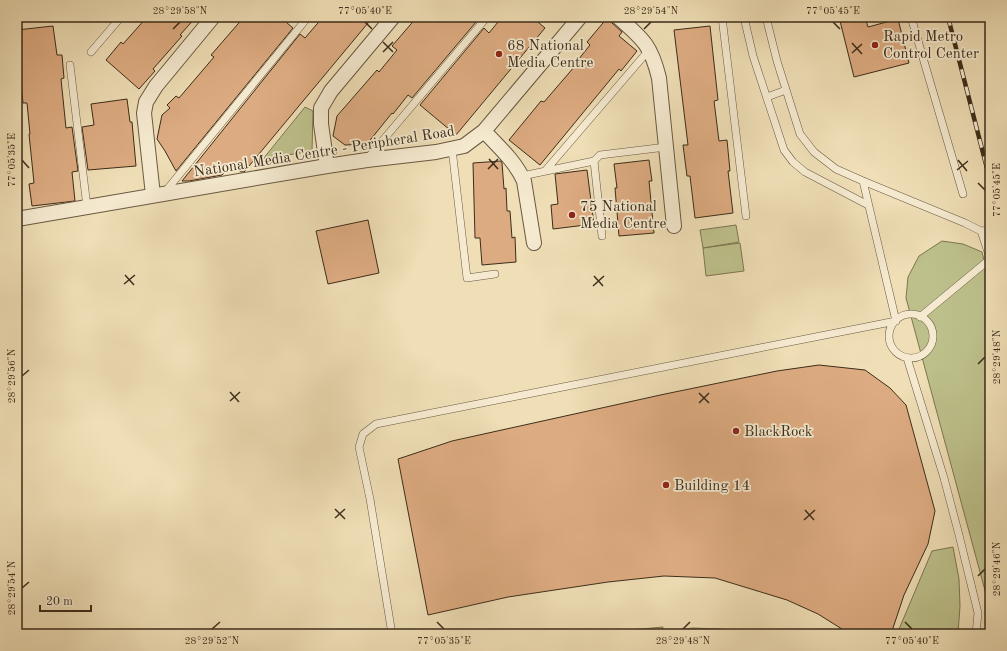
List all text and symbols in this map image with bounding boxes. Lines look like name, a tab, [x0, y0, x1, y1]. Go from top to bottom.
text: 28°29'58"N	[153, 6, 208, 16]
text: 77°05'40"E	[338, 6, 392, 16]
text: 28°29'54"N	[624, 6, 679, 16]
text: 77°05'45"E	[806, 6, 860, 16]
place label: Rapid Metro Control Center	[883, 30, 979, 62]
place label: 68 National Media Centre	[507, 39, 593, 71]
marker: Rapid Metro Control Center	[870, 40, 880, 50]
marker: 68 National Media Centre	[494, 49, 504, 59]
street label: National Media Centre - Peripheral Road	[193, 124, 456, 181]
text: 77°05'35"E	[7, 133, 17, 187]
text: 77°05'45"E	[992, 163, 1002, 217]
place label: 75 National Media Centre	[580, 200, 666, 232]
marker: 75 National Media Centre	[567, 210, 577, 220]
text: 28°29'48"N	[992, 329, 1002, 384]
text: 28°29'56"N	[7, 348, 17, 403]
place label: BlackRock	[744, 425, 813, 440]
marker: BlackRock	[731, 426, 741, 436]
place label: Building 14	[674, 479, 750, 494]
marker: Building 14	[661, 480, 671, 490]
text: 28°29'46"N	[992, 541, 1002, 596]
text: 28°29'54"N	[7, 560, 17, 615]
scale bar	[40, 587, 91, 613]
text: 20 m	[46, 596, 73, 608]
text: 28°29'52"N	[185, 636, 240, 646]
text: 77°05'35"E	[417, 636, 471, 646]
text: 28°29'48"N	[656, 636, 711, 646]
text: 77°05'40"E	[885, 636, 939, 646]

